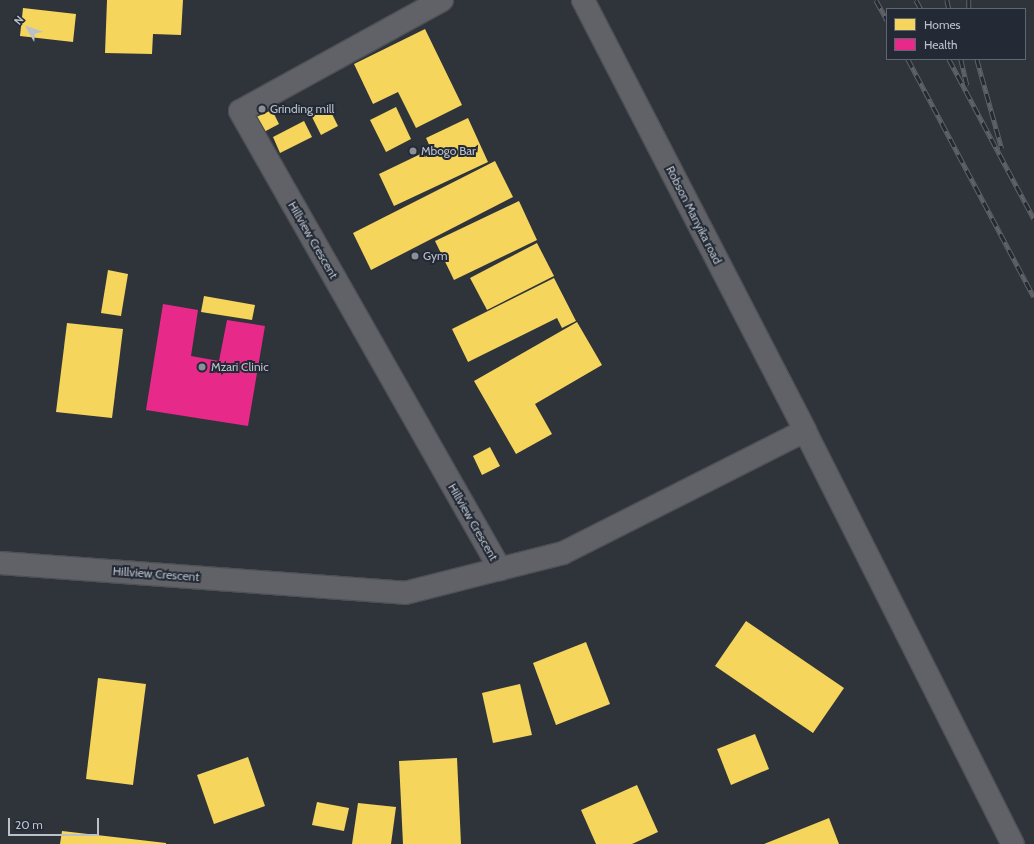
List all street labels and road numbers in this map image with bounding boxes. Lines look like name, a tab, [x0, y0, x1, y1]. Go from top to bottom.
street label: Robson Manyika road	[663, 164, 725, 266]
street label: Hillview Crescent	[285, 199, 341, 281]
street label: Hillview Crescent	[445, 481, 501, 563]
street label: Hillview Crescent	[112, 564, 200, 584]

